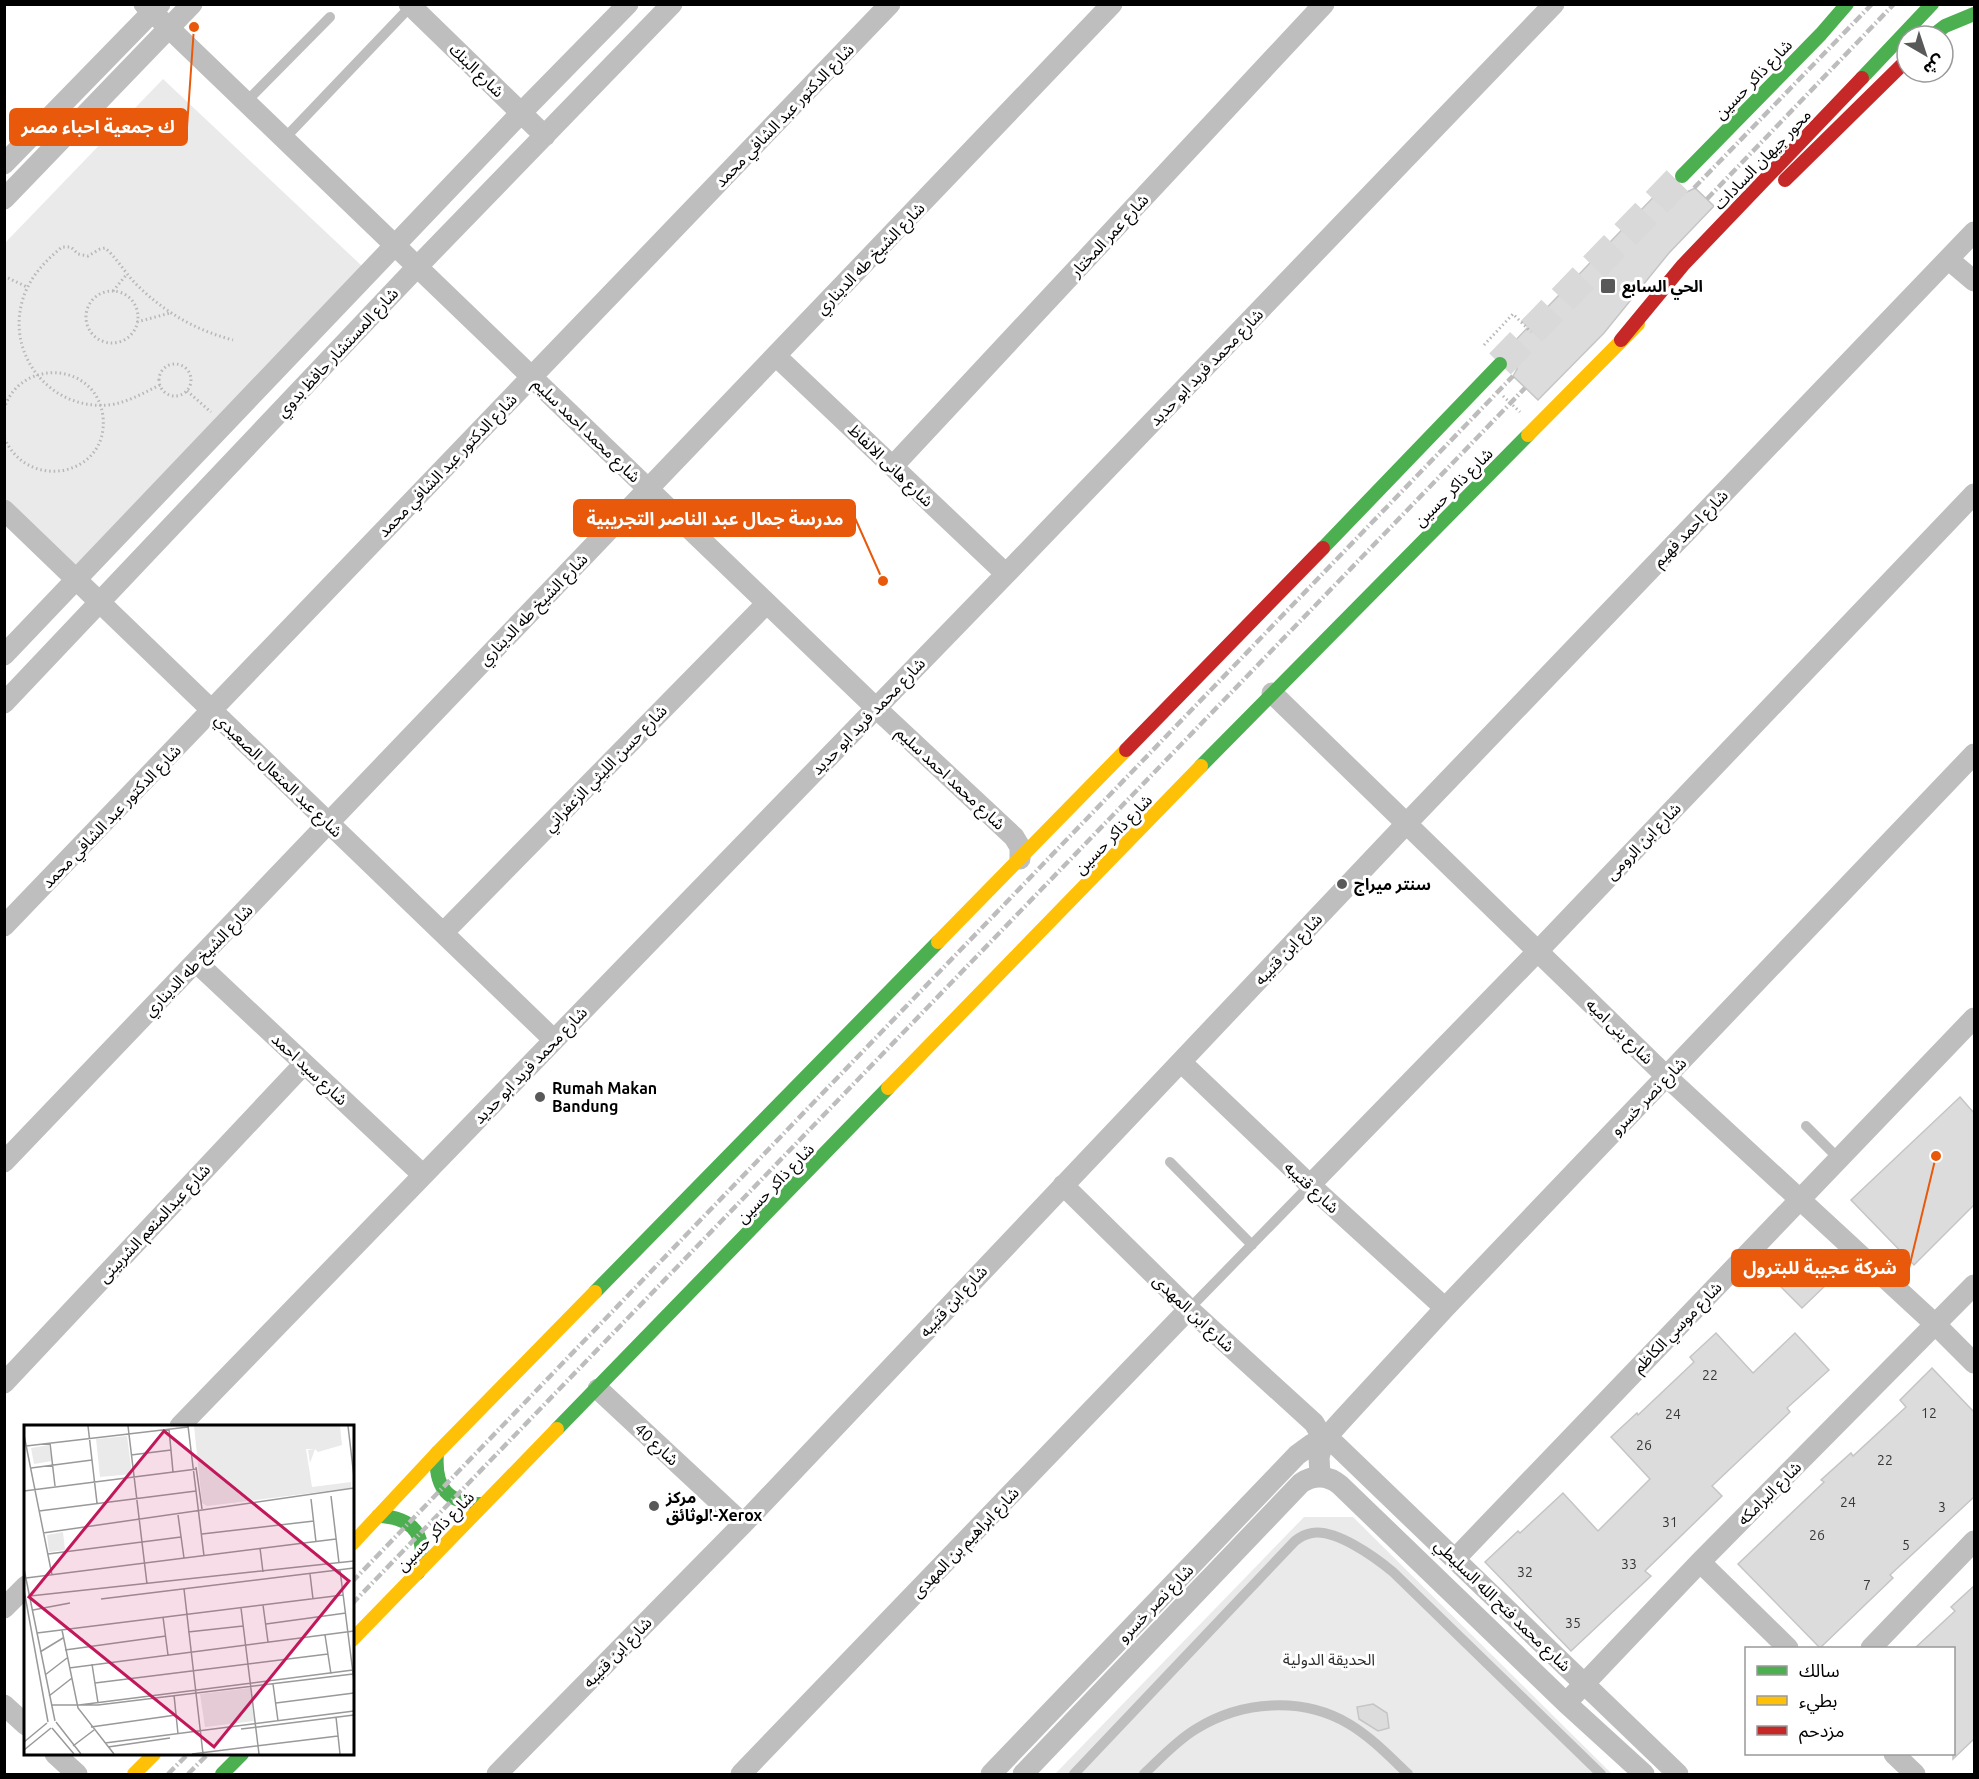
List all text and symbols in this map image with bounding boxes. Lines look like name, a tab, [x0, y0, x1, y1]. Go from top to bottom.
north arrow	[1895, 24, 1955, 84]
street label: شارع ذاكر حسين	[1711, 35, 1798, 125]
street label: شارع البنك	[443, 40, 508, 103]
street label: شارع الدكتور عبد الشافي محمد	[711, 40, 860, 193]
text: ش	[1920, 51, 1949, 80]
street label: محور جيهان السادات	[1710, 105, 1815, 213]
callout: ك جمعية احباء مصر	[10, 109, 187, 145]
text: ك جمعية احباء مصر	[20, 116, 175, 138]
street label: شارع عمر المختار	[1066, 190, 1155, 283]
street label: شارع الشيخ طه الديناري	[812, 198, 931, 320]
marker: الحي السابع	[1599, 277, 1617, 295]
place label: الحي السابع	[1622, 277, 1703, 300]
street label: شارع المستشار حافظ بدوي	[273, 284, 404, 423]
street label: شارع محمد فريد ابو حديد	[1146, 305, 1269, 432]
street label: شارع محمد احمد سليم	[527, 374, 644, 489]
street label: شارع الدكتور عبد الشافي محمد	[374, 390, 523, 543]
street label: شارع هانى الالفاظ	[842, 420, 937, 513]
street label: شارع ذاكر حسين	[1410, 444, 1499, 533]
street label: شارع احمد فهيم	[1649, 486, 1734, 573]
callout: مدرسة جمال عبد الناصر التجريبية	[574, 500, 855, 536]
text: مدرسة جمال عبد الناصر التجريبية	[587, 508, 843, 530]
street label: شارع الشيخ طه الديناري	[475, 549, 594, 671]
street label: شارع محمد فريد ابو حديد	[808, 654, 931, 781]
street label: شارع حسن الليثي الزعفراني	[540, 701, 673, 838]
street label: شارع عبد المتعال الصعيدي	[209, 710, 346, 843]
street label: شارع محمد احمد سليم	[890, 723, 1009, 836]
street label: شارع الدكتور عبد الشافي محمد	[38, 741, 187, 894]
street label: شارع ذاكر حسين	[1071, 790, 1158, 880]
street label: شارع ابن الرومى	[1602, 799, 1687, 886]
place label: سنتر ميراج	[1354, 875, 1431, 896]
marker: سنتر ميراج	[1335, 877, 1349, 891]
street label: شارع الشيخ طه الديناري	[140, 900, 259, 1022]
street label: شارع ابن قتيبه	[1251, 910, 1328, 991]
street label: شارع بنى اميه	[1580, 995, 1657, 1070]
street label: شارع محمد فريد ابو حديد	[470, 1003, 593, 1130]
street label: شارع سيد احمد	[266, 1030, 351, 1111]
street label: شارع نصر خسرو	[1606, 1053, 1692, 1141]
place label: Rumah Makan Bandung	[552, 1079, 657, 1115]
marker: Rumah Makan Bandung	[533, 1090, 547, 1104]
street label: شارع ذاكر حسين	[733, 1139, 820, 1229]
street label: شارع قتيبه	[1279, 1158, 1343, 1219]
street label: شارع عبدالمنعم الشربينى	[94, 1160, 217, 1289]
callout: شركة عجيبة للبترول	[1732, 1250, 1909, 1286]
text: شركة عجيبة للبترول	[1743, 1257, 1897, 1279]
street label: شارع ابن قتيبه	[916, 1262, 993, 1343]
street label: شارع ابن المهدى	[1147, 1271, 1238, 1358]
street label: شارع موسي الكاظم	[1629, 1278, 1728, 1379]
house number: 22	[1702, 1367, 1718, 1383]
house number: 12	[1921, 1405, 1937, 1421]
house number: 24	[1665, 1406, 1681, 1422]
street label: شارع 40	[629, 1419, 682, 1472]
inset map	[24, 1425, 354, 1755]
house number: 26	[1636, 1437, 1652, 1453]
house number: 22	[1877, 1452, 1893, 1468]
street label: شارع البرامكه	[1734, 1458, 1807, 1531]
street label: شارع ابراهيم بن المهدى	[908, 1483, 1025, 1604]
street label: شارع ذاكر حسين	[393, 1487, 480, 1577]
place label: مركز الوثائق-Xerox	[665, 1488, 763, 1526]
house number: 24	[1840, 1494, 1856, 1510]
marker: مركز الوثائق-Xerox	[647, 1499, 661, 1513]
house number: 3	[1938, 1499, 1946, 1515]
house number: 31	[1662, 1514, 1678, 1530]
house number: 26	[1809, 1527, 1825, 1543]
street label: شارع محمد فتح الله السليطي	[1429, 1535, 1575, 1677]
house number: 5	[1902, 1537, 1910, 1553]
house number: 33	[1621, 1556, 1637, 1572]
street label: شارع نصر خسرو	[1113, 1560, 1199, 1648]
house number: 32	[1517, 1564, 1533, 1580]
house number: 7	[1863, 1577, 1871, 1593]
street label: شارع ابن قتيبه	[579, 1613, 658, 1694]
house number: 35	[1565, 1615, 1581, 1631]
legend	[1745, 1647, 1955, 1755]
park label: الحديقة الدولية	[1283, 1650, 1375, 1669]
text: سالك	[1799, 1660, 1840, 1680]
text: بطيء	[1799, 1690, 1837, 1714]
text: مزدحم	[1799, 1720, 1844, 1744]

